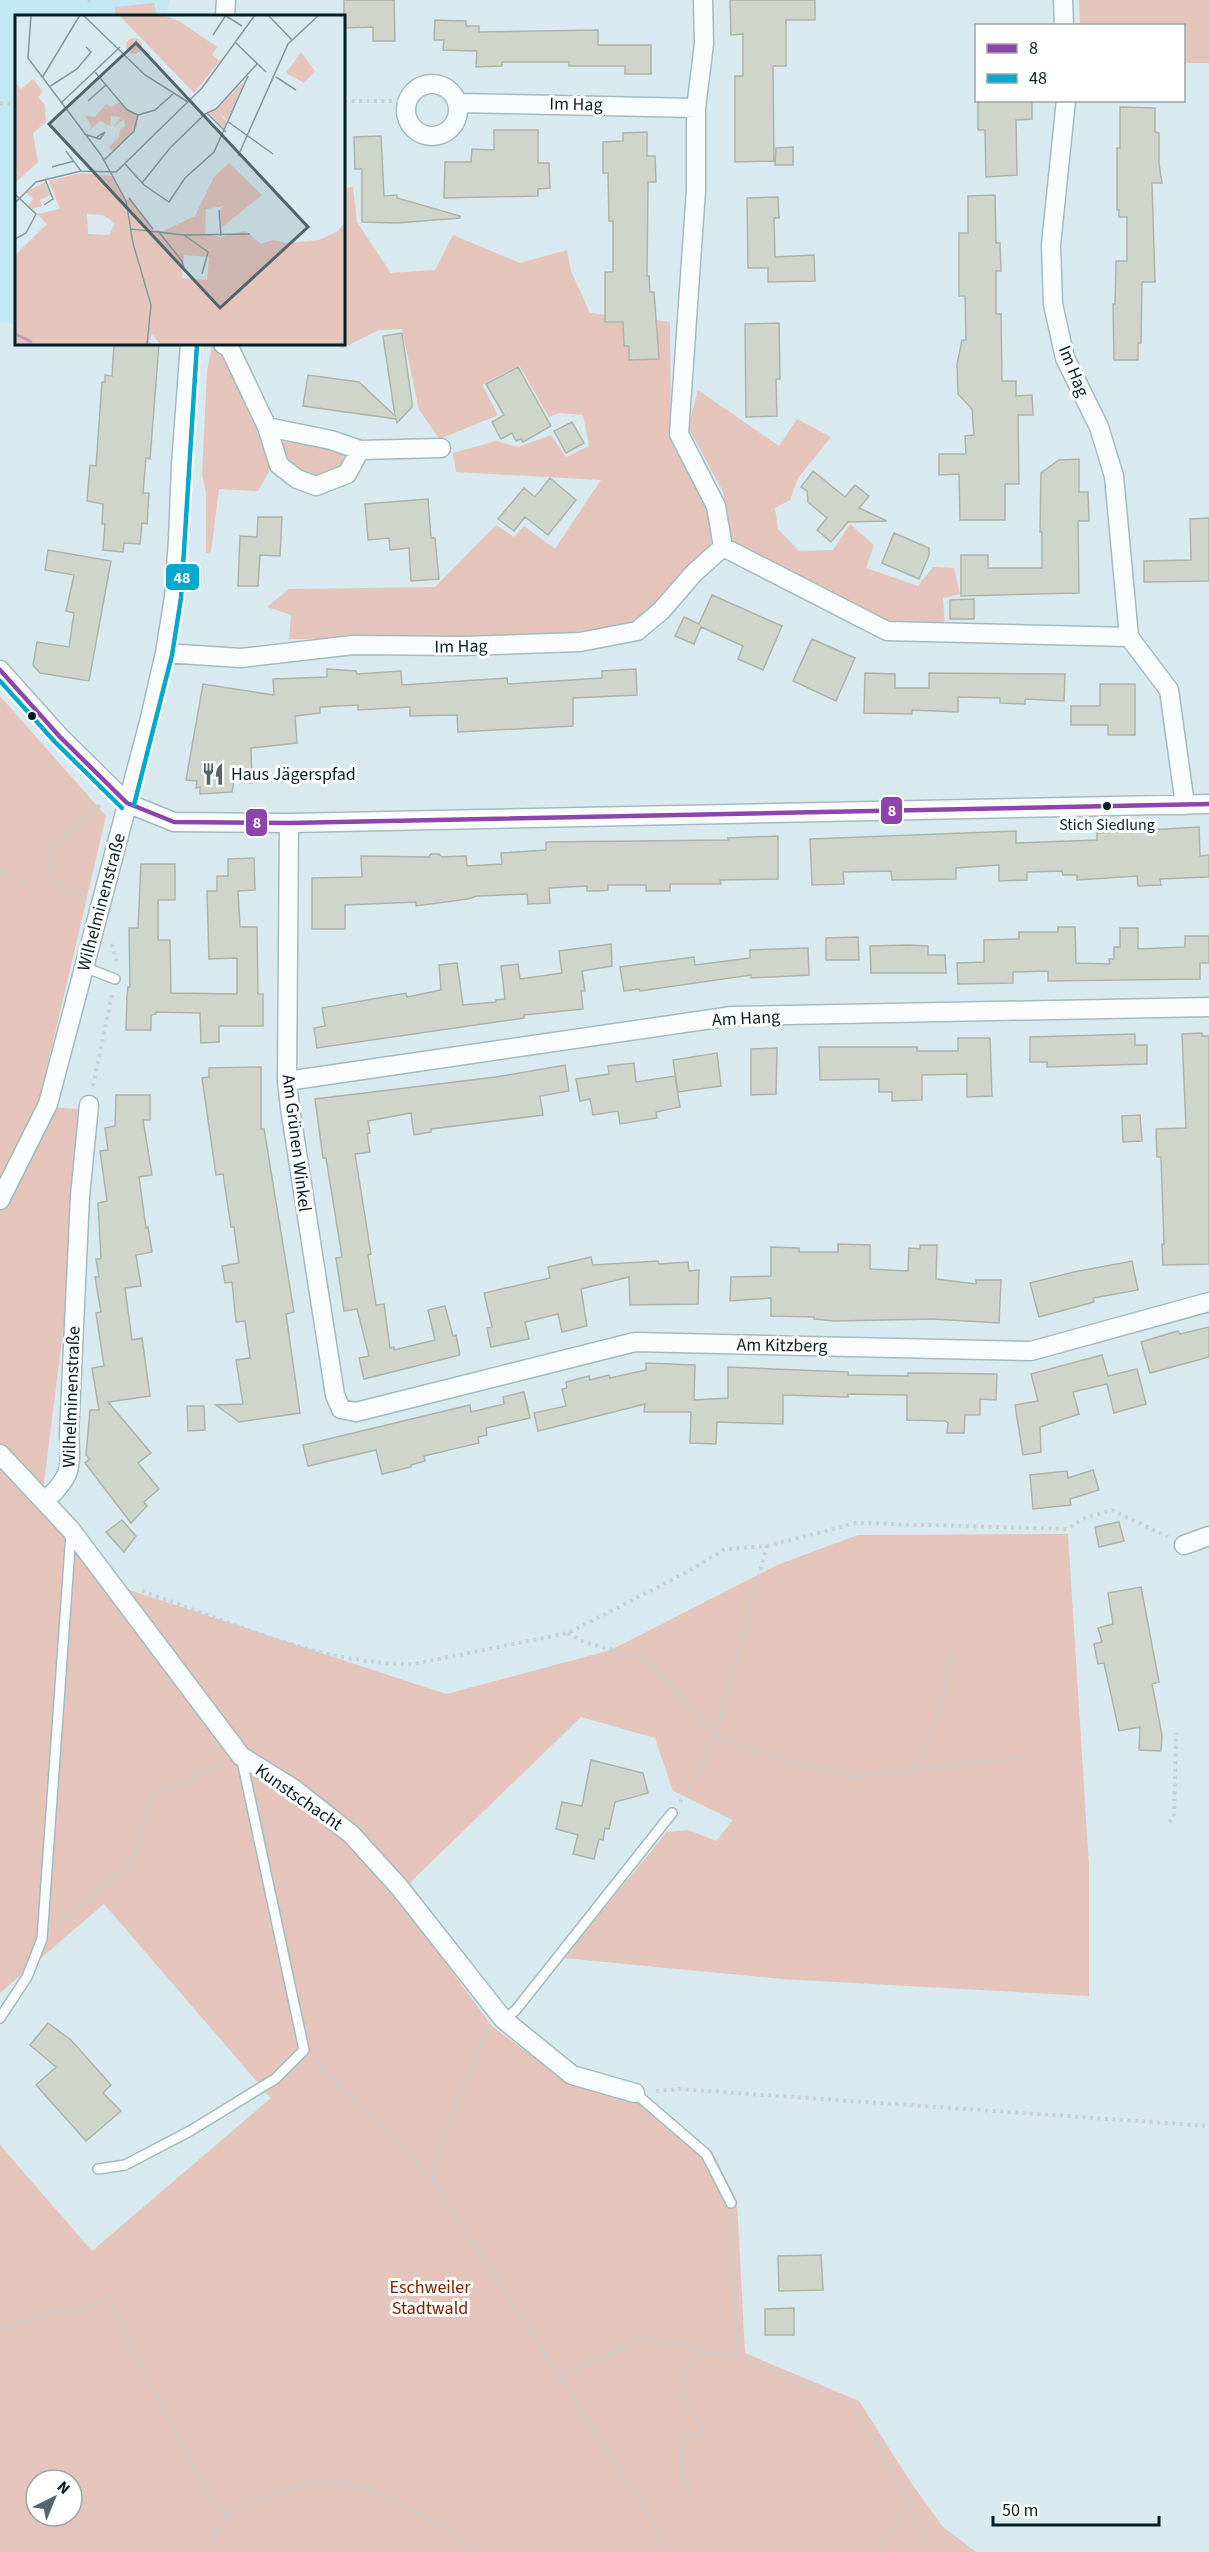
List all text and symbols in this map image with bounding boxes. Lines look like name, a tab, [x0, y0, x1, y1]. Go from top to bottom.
inset map	[15, 15, 345, 345]
legend	[975, 24, 1185, 102]
text: 8	[1029, 36, 1038, 61]
text: 48	[1029, 66, 1047, 91]
street label: Im Hag	[549, 92, 603, 117]
street label: Im Hag	[1052, 342, 1095, 401]
line badge: 48	[165, 563, 200, 591]
text: 48	[174, 567, 190, 589]
street label: Im Hag	[434, 634, 488, 659]
unlabelled marker	[26, 710, 38, 722]
restaurant icon: Haus Jägerspfad	[200, 761, 226, 787]
place label: Haus Jägerspfad	[231, 762, 356, 787]
line badge: 8	[880, 796, 903, 825]
text: 8	[888, 800, 896, 822]
marker: Stich Siedlung	[1101, 800, 1113, 812]
line badge: 8	[245, 808, 268, 837]
text: 8	[253, 812, 261, 834]
place label: Stich Siedlung	[1059, 814, 1155, 836]
street label: Wilhelminenstraße	[71, 830, 132, 974]
street label: Am Hang	[711, 1004, 781, 1033]
street label: Am Grünen Winkel	[276, 1073, 317, 1213]
street label: Wilhelminenstraße	[57, 1326, 86, 1468]
street label: Am Kitzberg	[736, 1332, 828, 1359]
street label: Kunstschacht	[250, 1758, 347, 1837]
park label: Eschweiler Stadtwald	[389, 2275, 471, 2321]
north arrow	[24, 2468, 84, 2528]
text: N	[52, 2476, 75, 2499]
scale bar	[993, 2489, 1160, 2527]
text: 50 m	[1002, 2498, 1038, 2523]

